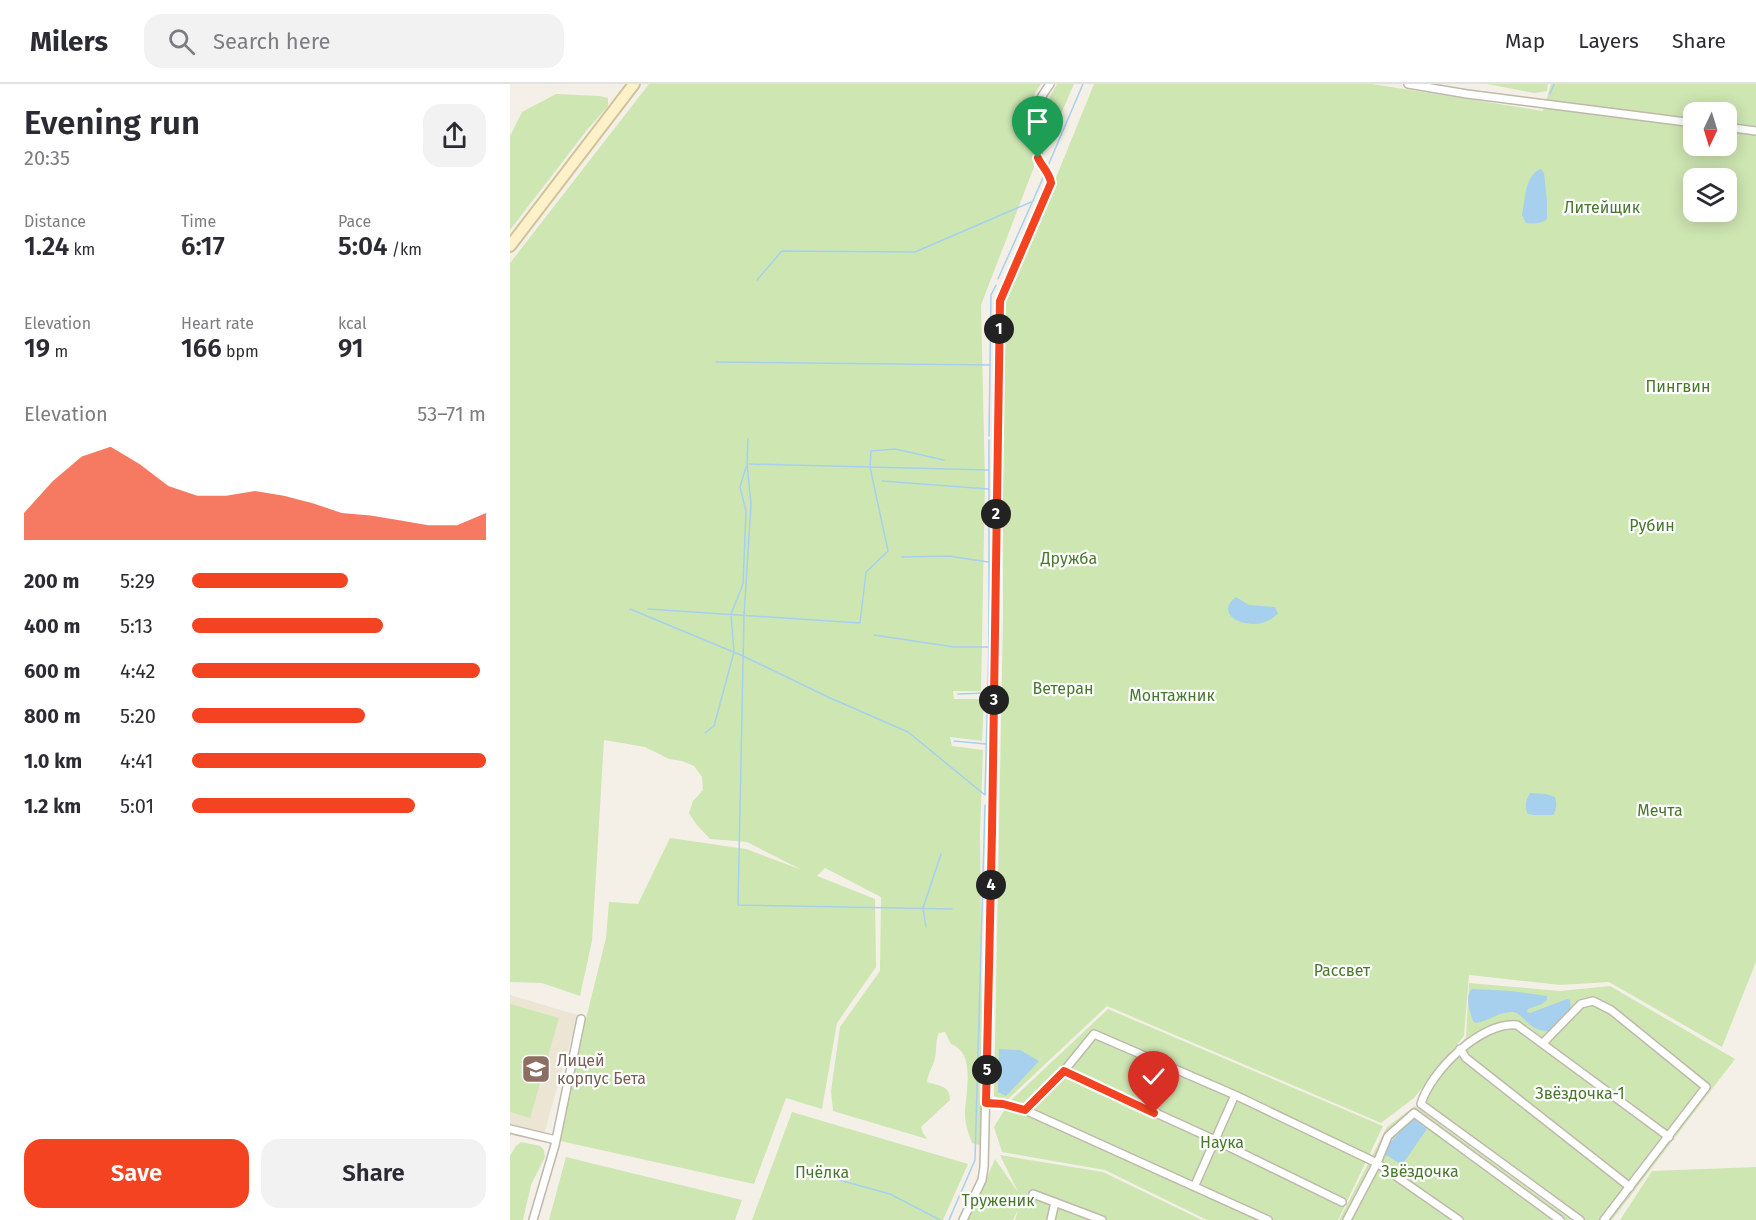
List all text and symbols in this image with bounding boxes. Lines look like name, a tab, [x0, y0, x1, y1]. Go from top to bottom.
search box	[144, 14, 564, 68]
text: Milers	[30, 25, 108, 58]
icon: search	[165, 25, 198, 58]
text: Search here	[213, 28, 330, 55]
text: Map	[1505, 28, 1545, 54]
text: Layers	[1578, 28, 1639, 54]
text: Share	[1672, 28, 1726, 54]
pin	[1012, 96, 1063, 158]
north arrow	[1683, 102, 1737, 156]
map controls	[1683, 102, 1737, 222]
text: Evening run	[24, 103, 200, 143]
button: share	[423, 104, 486, 167]
icon: arrive	[1021, 105, 1054, 138]
text: 20:35	[24, 146, 70, 170]
button: layers	[1683, 168, 1737, 222]
park label: Литейщик	[1564, 198, 1641, 217]
text: Distance	[24, 212, 86, 231]
text: Time	[181, 212, 216, 231]
text: Pace	[338, 212, 371, 231]
text: 1.24	[24, 231, 69, 262]
text: 6:17	[181, 231, 225, 262]
text: 5:04	[338, 231, 387, 262]
text: km	[69, 240, 95, 259]
text: /km	[387, 240, 422, 259]
text: Elevation	[24, 314, 91, 333]
text: Heart rate	[181, 314, 254, 333]
text: kcal	[338, 314, 367, 333]
pin: 1	[984, 314, 1014, 344]
text: 1	[995, 319, 1003, 338]
text: 19	[24, 333, 50, 364]
text: 166	[181, 333, 222, 364]
text: 91	[338, 333, 364, 364]
text: m	[50, 342, 68, 361]
text: bpm	[222, 342, 259, 361]
park label: Пингвин	[1646, 377, 1710, 396]
text: Elevation	[24, 402, 108, 426]
text: 53–71 m	[417, 402, 486, 426]
pin: 2	[981, 499, 1011, 529]
text: 2	[992, 504, 1000, 523]
park label: Рубин	[1629, 516, 1675, 535]
park label: Дружба	[1040, 549, 1097, 568]
text: 200 m	[24, 569, 79, 593]
text: 5:29	[120, 569, 155, 593]
text: 400 m	[24, 614, 80, 638]
text: 5:13	[120, 614, 153, 638]
text: 600 m	[24, 659, 80, 683]
text: 4:42	[120, 659, 155, 683]
park label: Ветеран	[1032, 679, 1094, 698]
pin: 3	[979, 685, 1009, 715]
park label: Монтажник	[1129, 686, 1215, 705]
text: 3	[990, 690, 998, 709]
text: 800 m	[24, 704, 81, 728]
text: 5:20	[120, 704, 156, 728]
text: 1.0 km	[24, 749, 82, 773]
text: 4:41	[120, 749, 153, 773]
text: 1.2 km	[24, 794, 81, 818]
text: 5:01	[120, 794, 154, 818]
park label: Мечта	[1637, 801, 1683, 820]
pin: 4	[976, 870, 1006, 900]
text: 4	[986, 875, 996, 894]
park label: Рассвет	[1314, 961, 1371, 980]
place label: Лицей корпус Бета	[557, 1051, 646, 1088]
pin	[1128, 1051, 1179, 1113]
school or university icon: Лицей корпус Бета	[520, 1053, 552, 1085]
pin: 5	[972, 1055, 1002, 1085]
text: 5	[983, 1060, 991, 1079]
icon: check	[1137, 1060, 1170, 1093]
park label: Звёздочка-1	[1535, 1084, 1625, 1103]
park label: Наука	[1200, 1133, 1244, 1152]
button: Save	[24, 1139, 249, 1208]
button: Share	[261, 1139, 486, 1208]
park label: Звёздочка	[1381, 1162, 1459, 1181]
park label: Пчёлка	[795, 1163, 849, 1182]
park label: Труженик	[961, 1191, 1035, 1210]

